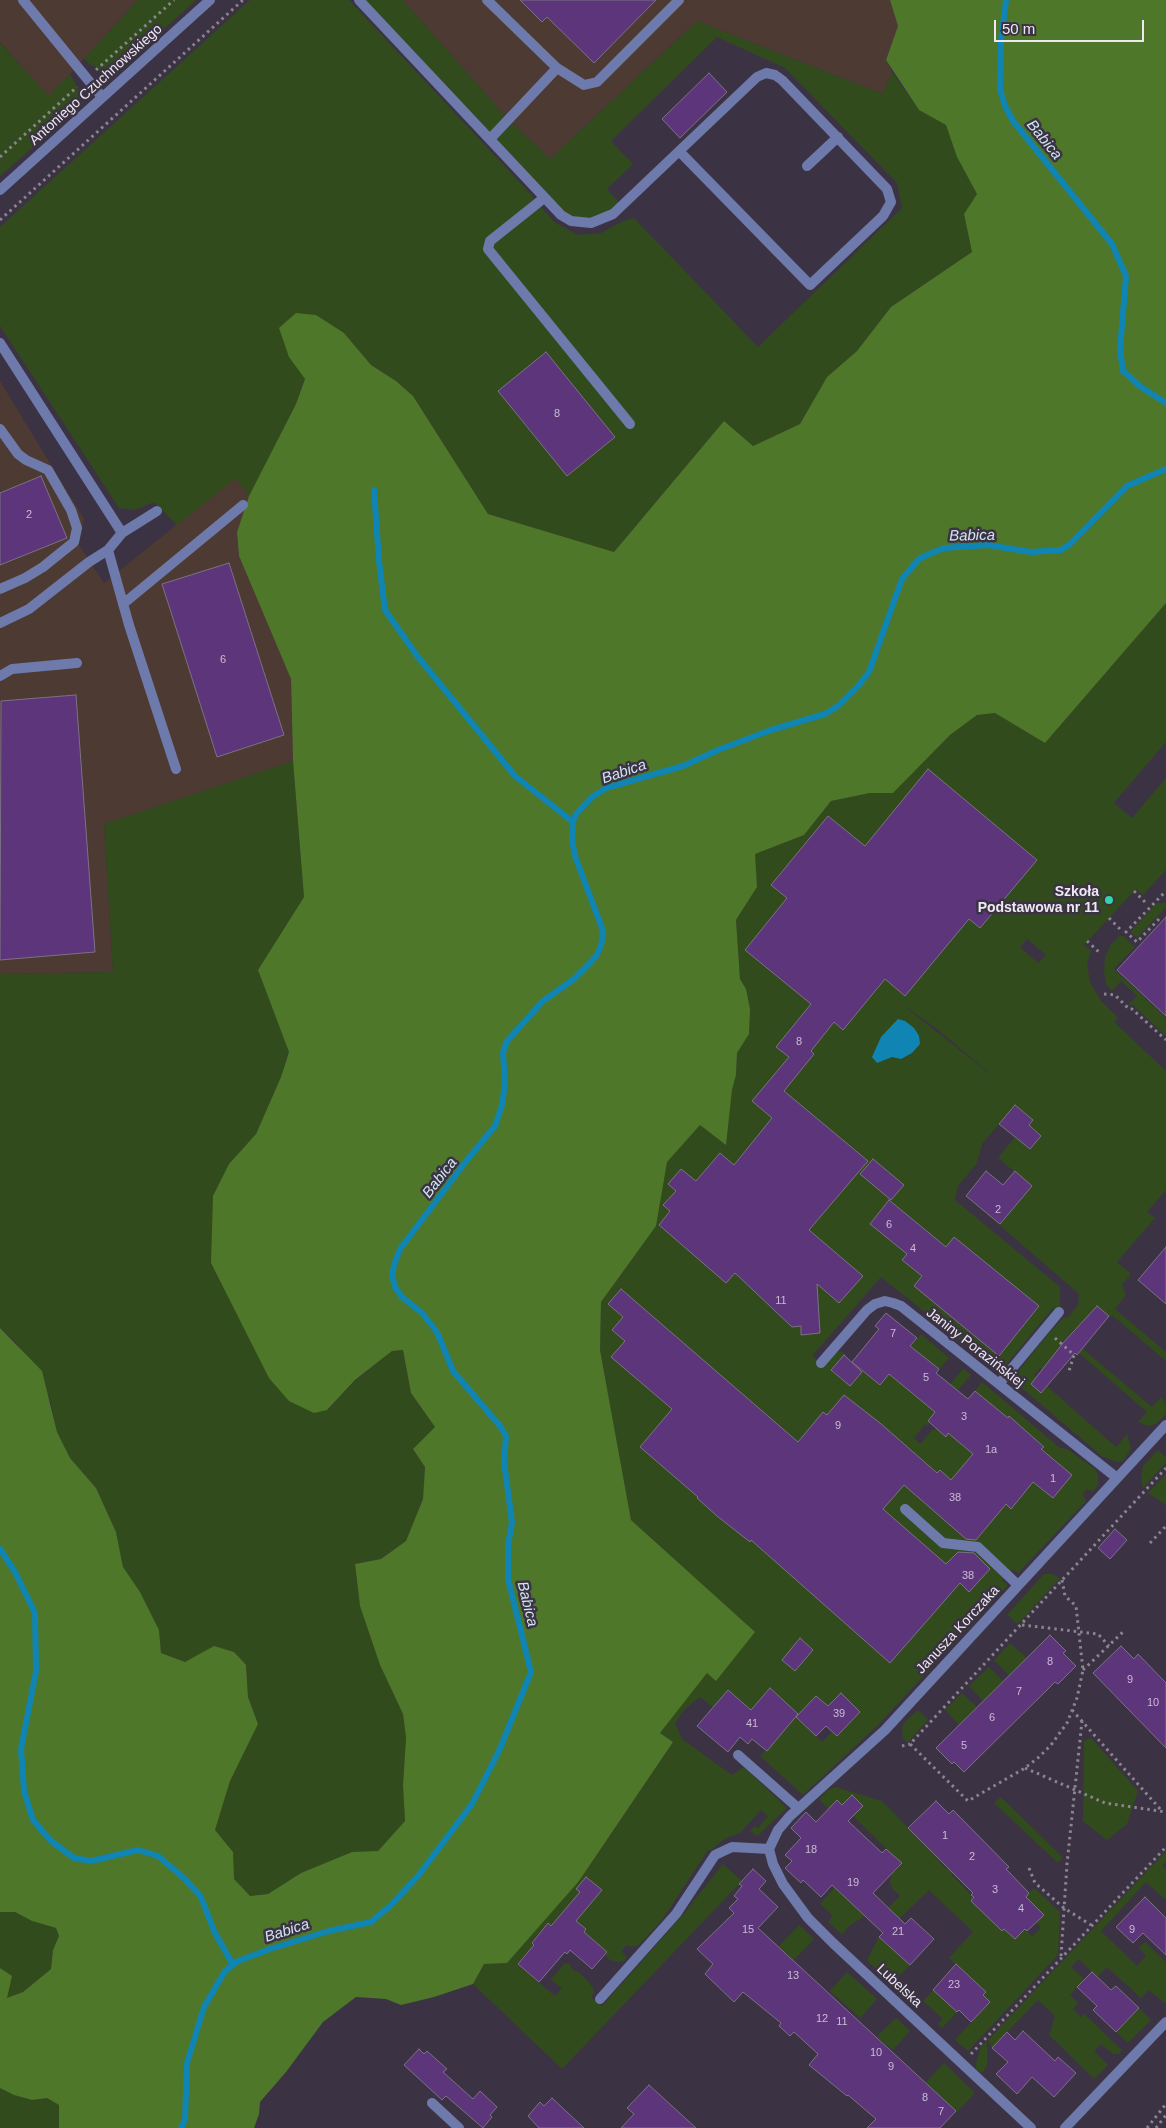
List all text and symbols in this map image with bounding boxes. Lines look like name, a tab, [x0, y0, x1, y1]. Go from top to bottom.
scale bar	[996, 10, 1146, 42]
text: 50 m	[1002, 20, 1035, 37]
street label: Antoniego Czuchnowskiego	[26, 21, 166, 149]
water label: Babica	[1023, 117, 1065, 163]
house number: 8	[554, 407, 560, 421]
house number: 2	[26, 508, 32, 522]
water label: Babica	[949, 527, 995, 545]
house number: 6	[220, 653, 226, 667]
water label: Babica	[599, 756, 649, 788]
place label: Szkoła Podstawowa nr 11	[978, 884, 1099, 916]
marker: Szkoła Podstawowa nr 11	[1103, 894, 1115, 906]
house number: 8	[796, 1035, 802, 1049]
water label: Babica	[419, 1154, 461, 1202]
house number: 2	[995, 1203, 1001, 1217]
house number: 6	[886, 1218, 892, 1232]
house number: 4	[910, 1242, 916, 1256]
house number: 11	[775, 1294, 787, 1308]
street label: Janiny Porazińskiej	[923, 1304, 1027, 1392]
house number: 7	[890, 1327, 896, 1341]
house number: 5	[923, 1371, 929, 1385]
house number: 3	[961, 1410, 967, 1424]
house number: 9	[835, 1419, 841, 1433]
house number: 1a	[985, 1443, 997, 1457]
house number: 1	[1050, 1472, 1056, 1486]
house number: 38	[949, 1491, 961, 1505]
house number: 38	[962, 1569, 974, 1583]
water label: Babica	[513, 1580, 541, 1628]
street label: Janusza Korczaka	[913, 1582, 1003, 1678]
house number: 8	[1047, 1655, 1053, 1669]
house number: 9	[1127, 1673, 1133, 1687]
house number: 7	[1016, 1685, 1022, 1699]
house number: 10	[1147, 1696, 1159, 1710]
house number: 39	[833, 1707, 845, 1721]
house number: 6	[989, 1711, 995, 1725]
house number: 41	[746, 1717, 758, 1731]
house number: 5	[961, 1739, 967, 1753]
house number: 1	[942, 1829, 948, 1843]
house number: 18	[805, 1843, 817, 1857]
house number: 2	[969, 1850, 975, 1864]
house number: 19	[847, 1876, 859, 1890]
house number: 3	[992, 1883, 998, 1897]
house number: 4	[1018, 1902, 1024, 1916]
water label: Babica	[262, 1915, 312, 1947]
house number: 15	[742, 1923, 754, 1937]
house number: 9	[1129, 1923, 1135, 1937]
house number: 21	[892, 1925, 904, 1939]
street label: Lubelska	[873, 1961, 925, 2011]
house number: 13	[787, 1969, 799, 1983]
house number: 23	[948, 1978, 960, 1992]
house number: 12	[816, 2012, 828, 2026]
house number: 11	[836, 2015, 848, 2029]
house number: 10	[870, 2046, 882, 2060]
house number: 9	[888, 2060, 894, 2074]
house number: 8	[922, 2091, 928, 2105]
house number: 7	[938, 2105, 944, 2119]

